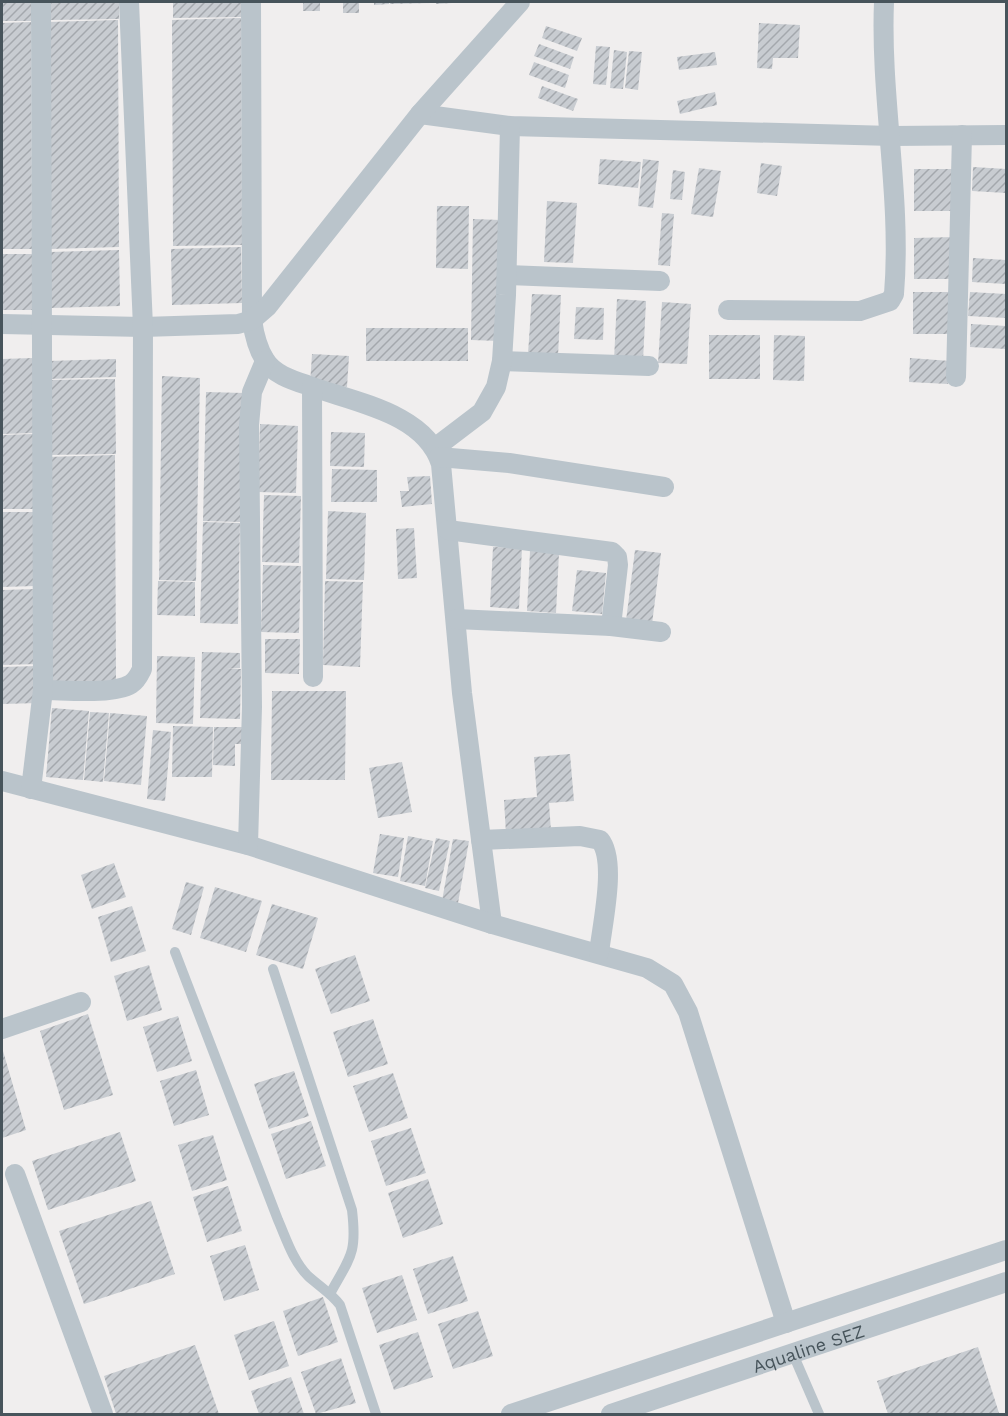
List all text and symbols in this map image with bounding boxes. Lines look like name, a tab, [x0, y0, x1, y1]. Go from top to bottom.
street label: Aqualine SEZ	[750, 1320, 867, 1377]

